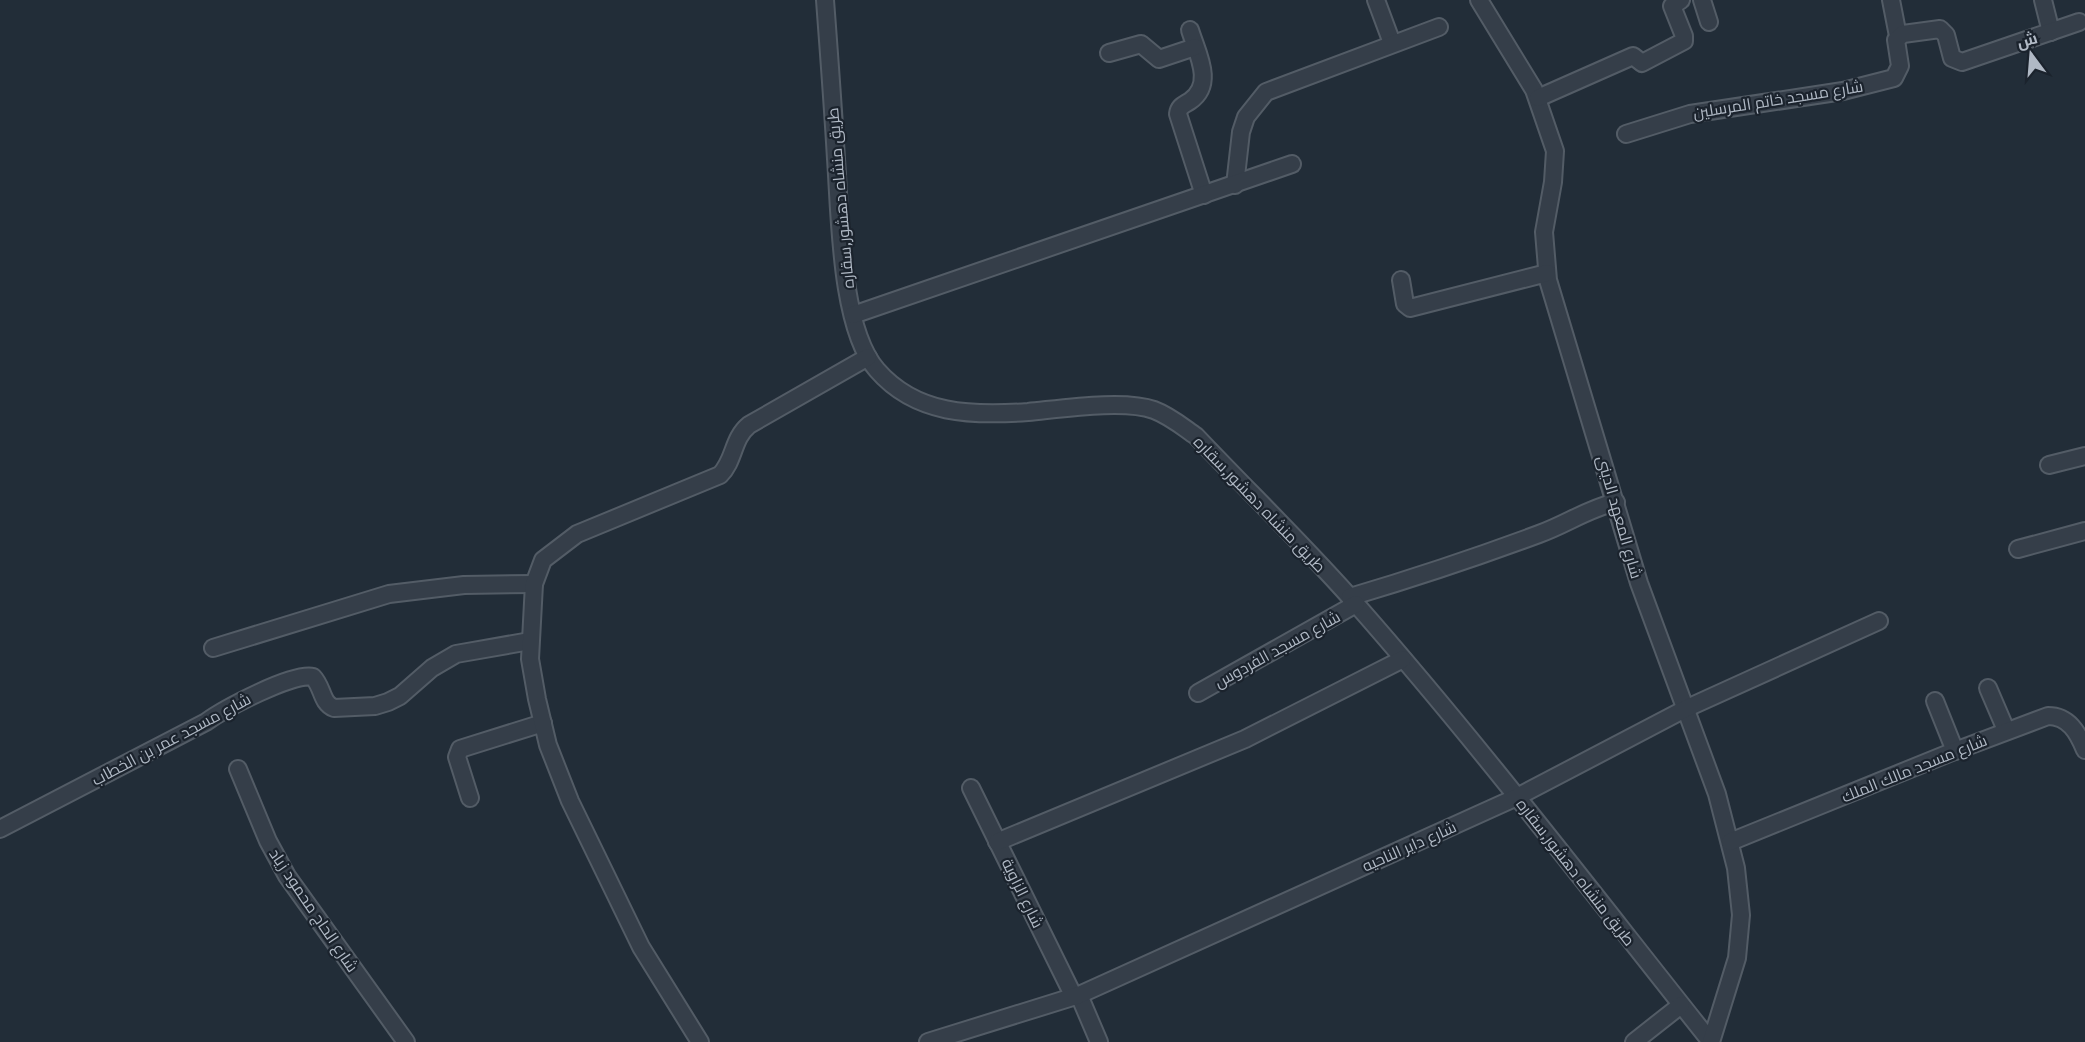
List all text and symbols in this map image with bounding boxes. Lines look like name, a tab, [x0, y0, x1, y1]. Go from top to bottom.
north arrow	[2001, 24, 2061, 84]
text: ش	[2014, 27, 2039, 52]
street label: شارع مسجد خاتم المرسلين	[1692, 76, 1865, 124]
street label: طريق منشاه دهشور,سقاره	[822, 107, 859, 289]
street label: طريق منشاه دهشور,سقاره	[1189, 432, 1330, 577]
street label: شارع المعهد الدينى	[1591, 453, 1647, 581]
street label: شارع مسجد الفردوس	[1211, 606, 1344, 694]
street label: شارع مسجد عمر بن الخطاب	[88, 689, 255, 791]
street label: شارع مسجد مالك الملك	[1838, 730, 1990, 808]
street label: طريق منشاه دهشور,سقاره	[1511, 794, 1640, 950]
street label: شارع داير الناحيه	[1359, 816, 1460, 878]
street label: شارع الحاج محمود زياد	[263, 844, 363, 977]
street label: شارع الزاوية	[996, 855, 1048, 932]

